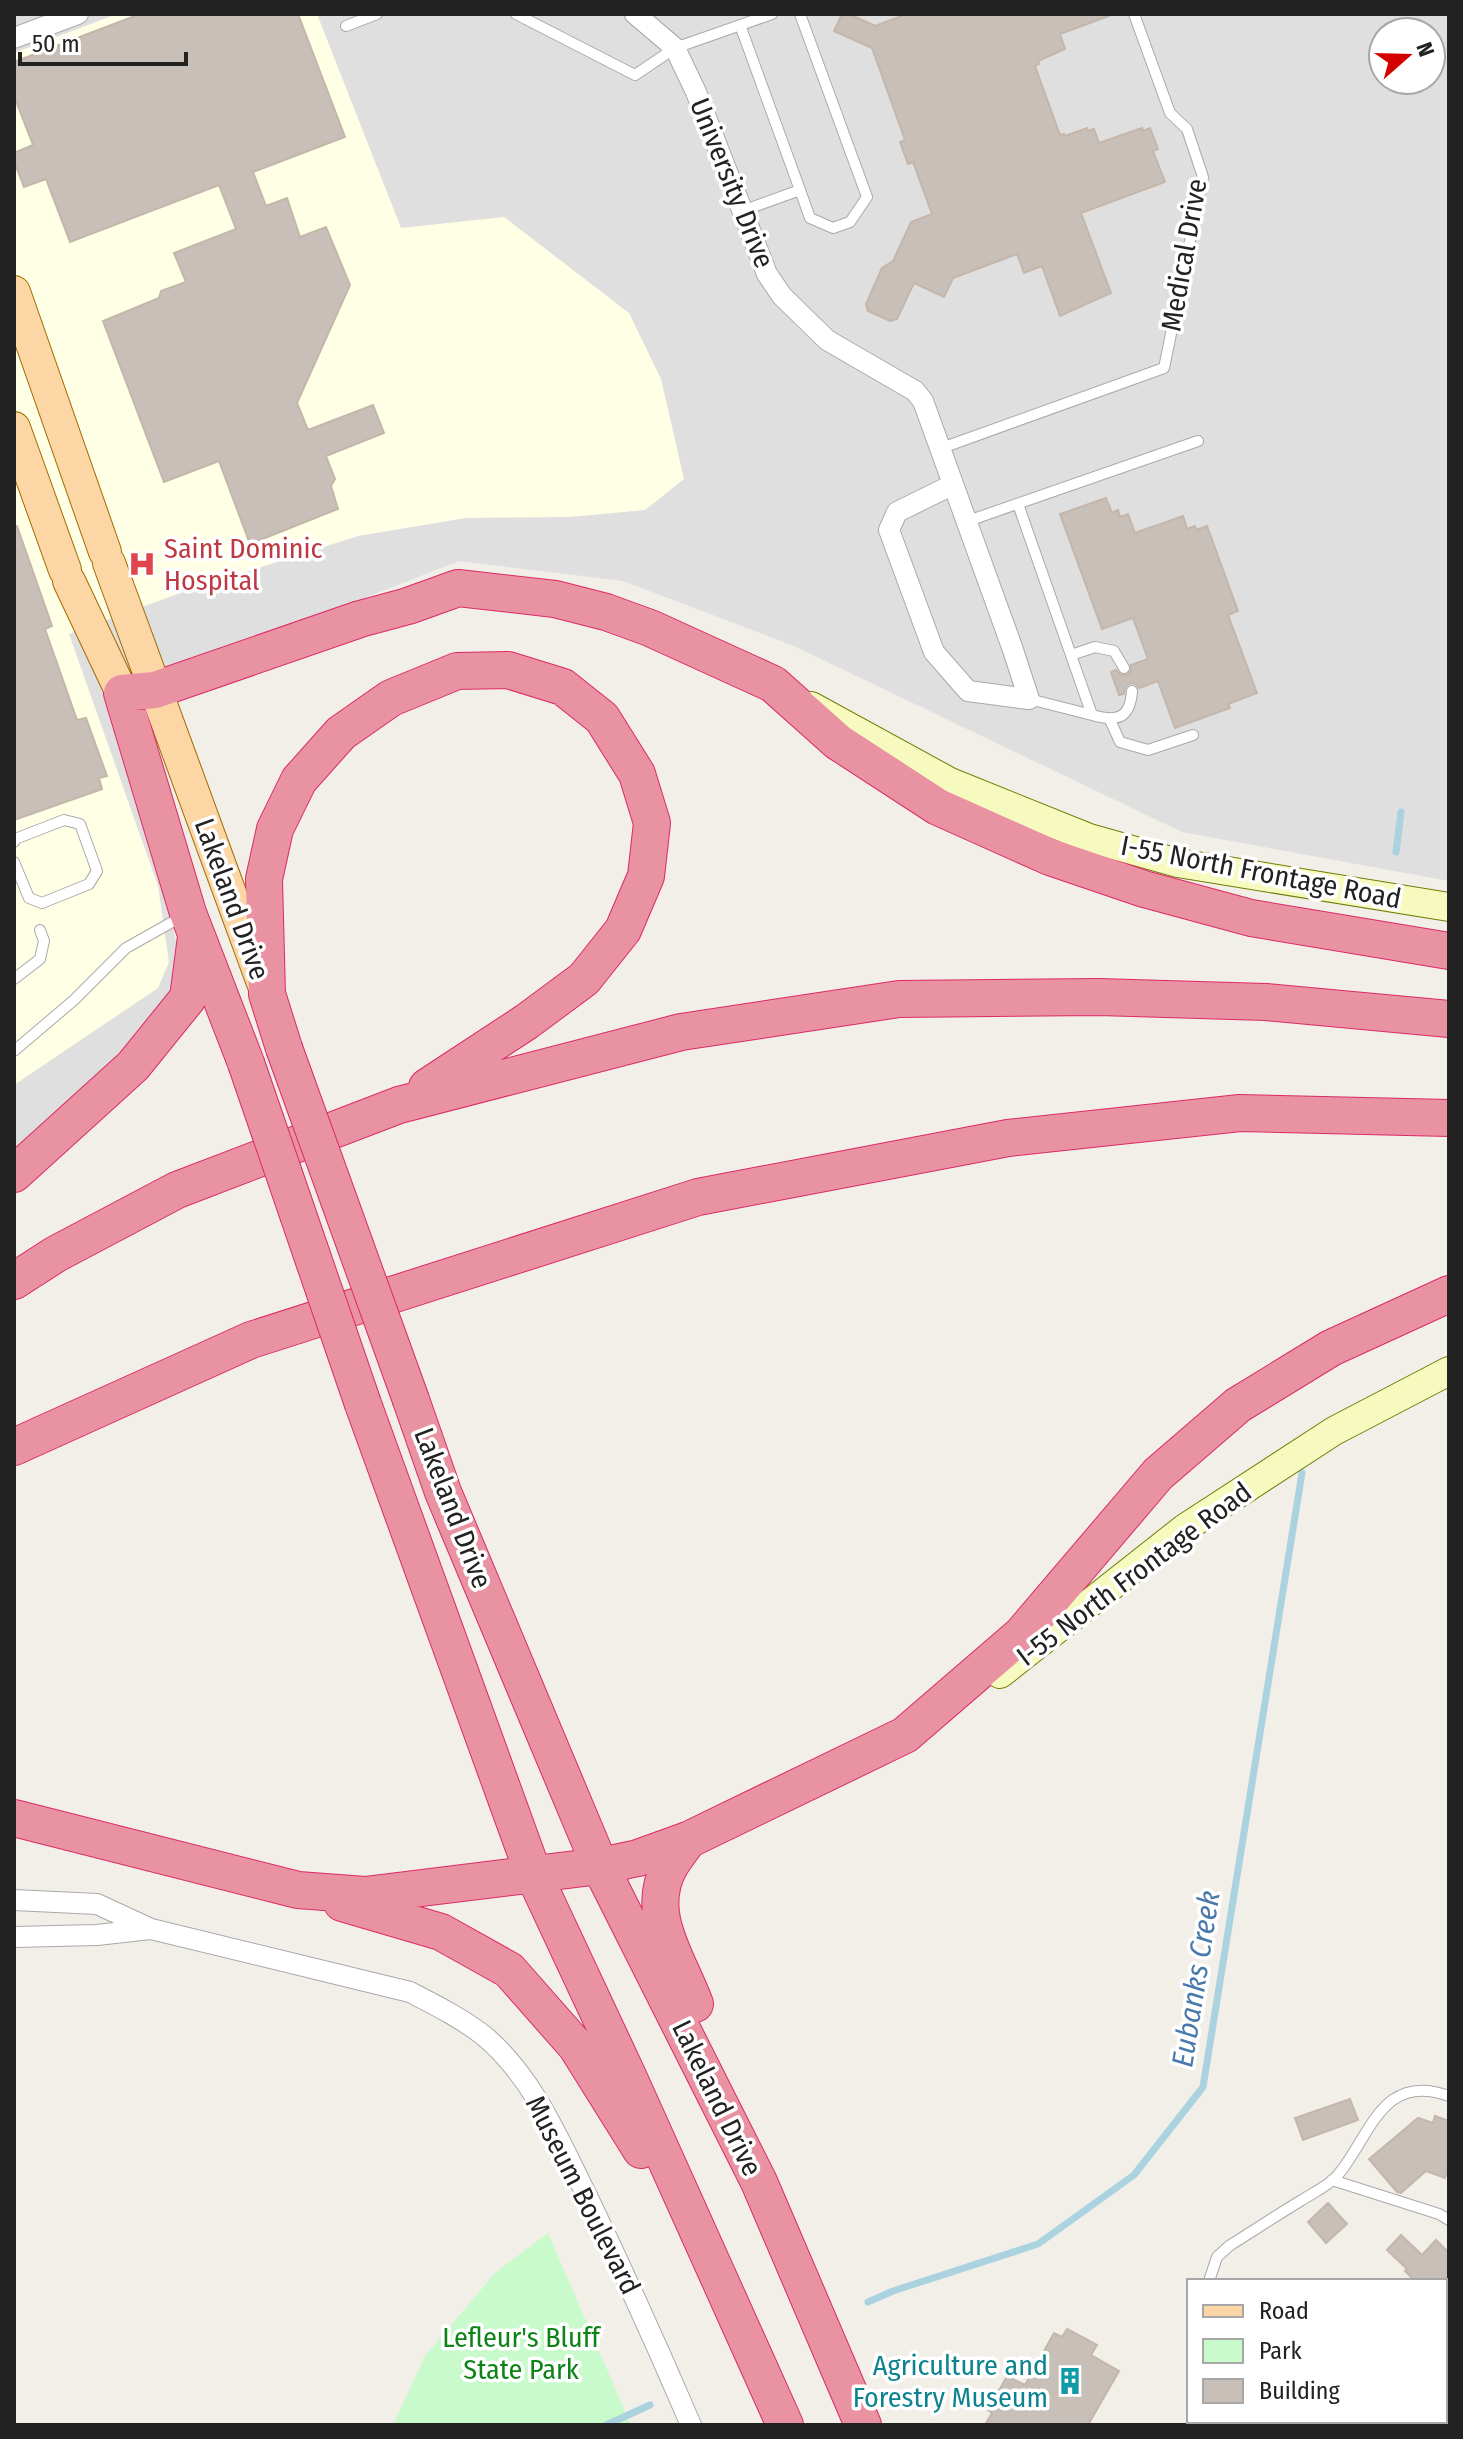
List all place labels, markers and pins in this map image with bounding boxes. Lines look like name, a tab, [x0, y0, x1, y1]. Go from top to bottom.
place label: Saint Dominic Hospital	[164, 532, 323, 597]
hospital icon: Saint Dominic Hospital	[127, 549, 157, 579]
place label: Agriculture and Forestry Museum	[853, 2349, 1048, 2414]
building icon: Agriculture and Forestry Museum	[1055, 2366, 1085, 2396]

